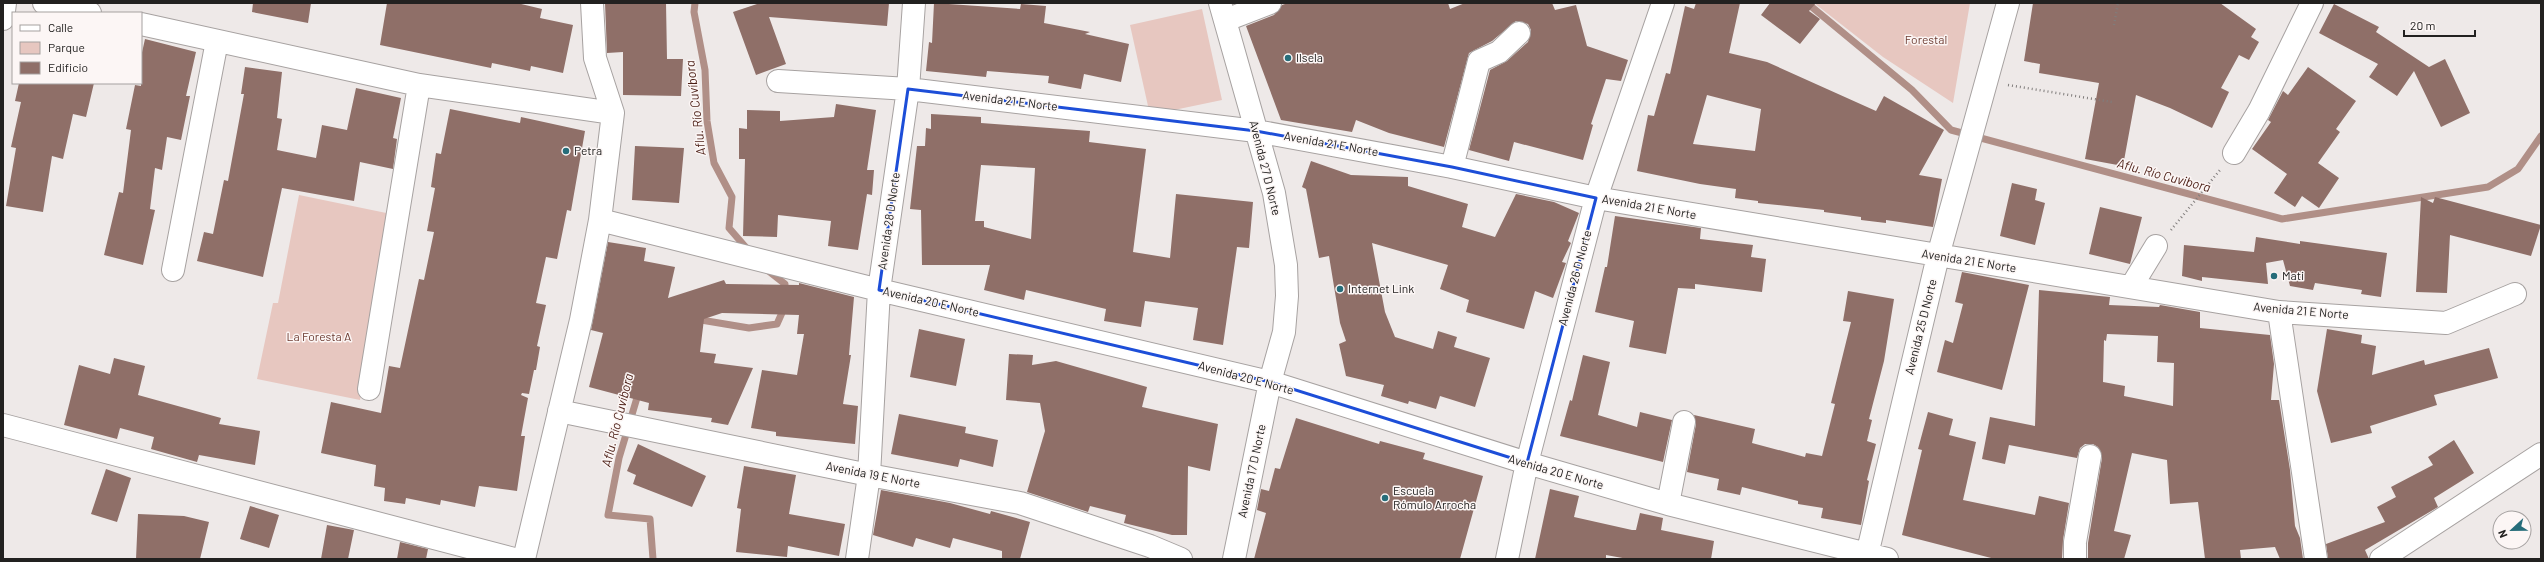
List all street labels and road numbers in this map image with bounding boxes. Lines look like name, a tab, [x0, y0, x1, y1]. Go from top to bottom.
street label: Avenida 21 E Norte	[962, 87, 1058, 113]
street label: Avenida 27 D Norte	[1247, 119, 1285, 217]
street label: Avenida 21 E Norte	[1283, 128, 1380, 158]
street label: Avenida 28 D Norte	[874, 171, 902, 270]
street label: Avenida 21 E Norte	[1601, 191, 1698, 221]
street label: Avenida 26 D Norte	[1555, 229, 1593, 327]
street label: Avenida 21 E Norte	[1921, 246, 2018, 274]
street label: Avenida 25 D Norte	[1901, 277, 1939, 376]
street label: Avenida 20 E Norte	[882, 283, 981, 319]
street label: Avenida 21 E Norte	[2253, 299, 2349, 321]
street label: Avenida 20 E Norte	[1197, 358, 1296, 397]
street label: Avenida 17 D Norte	[1234, 423, 1268, 519]
street label: Avenida 20 E Norte	[1507, 451, 1606, 491]
street label: Avenida 19 E Norte	[825, 458, 922, 490]

